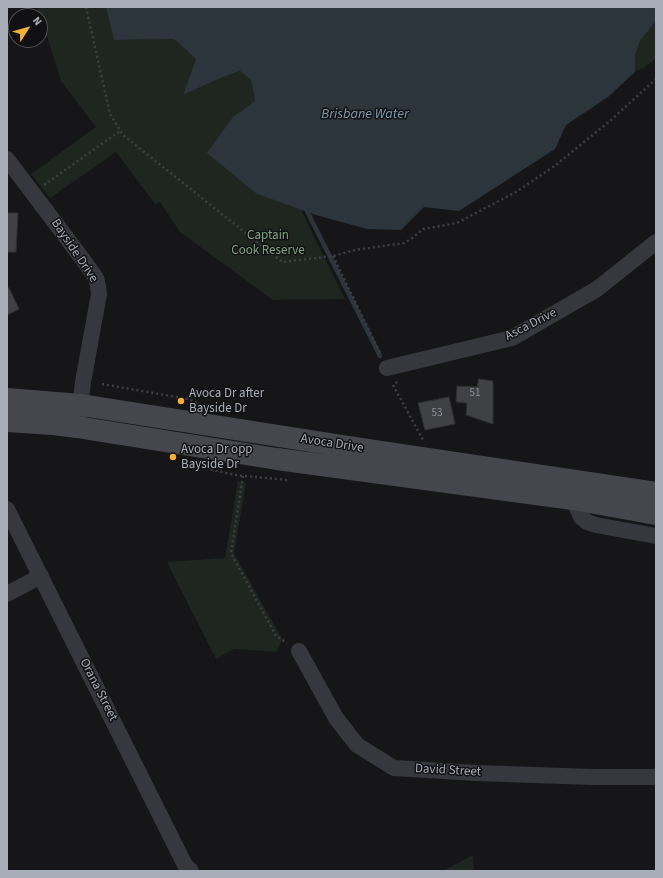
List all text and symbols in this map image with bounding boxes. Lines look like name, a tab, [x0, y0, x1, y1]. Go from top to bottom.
north arrow	[8, 8, 48, 48]
text: N	[29, 14, 45, 29]
water label: Brisbane Water	[321, 107, 409, 123]
street label: Bayside Drive	[47, 216, 101, 286]
park label: Captain Cook Reserve	[231, 228, 305, 259]
street label: Asca Drive	[503, 305, 559, 345]
place label: Avoca Dr after Bayside Dr	[189, 386, 264, 417]
house number: 51	[470, 387, 480, 401]
marker: Avoca Dr after Bayside Dr	[176, 396, 186, 406]
house number: 53	[432, 407, 442, 421]
street label: Avoca Drive	[300, 431, 364, 457]
place label: Avoca Dr opp Bayside Dr	[181, 442, 253, 473]
marker: Avoca Dr opp Bayside Dr	[168, 452, 178, 462]
street label: Orana Street	[76, 656, 120, 724]
street label: David Street	[415, 761, 481, 781]

